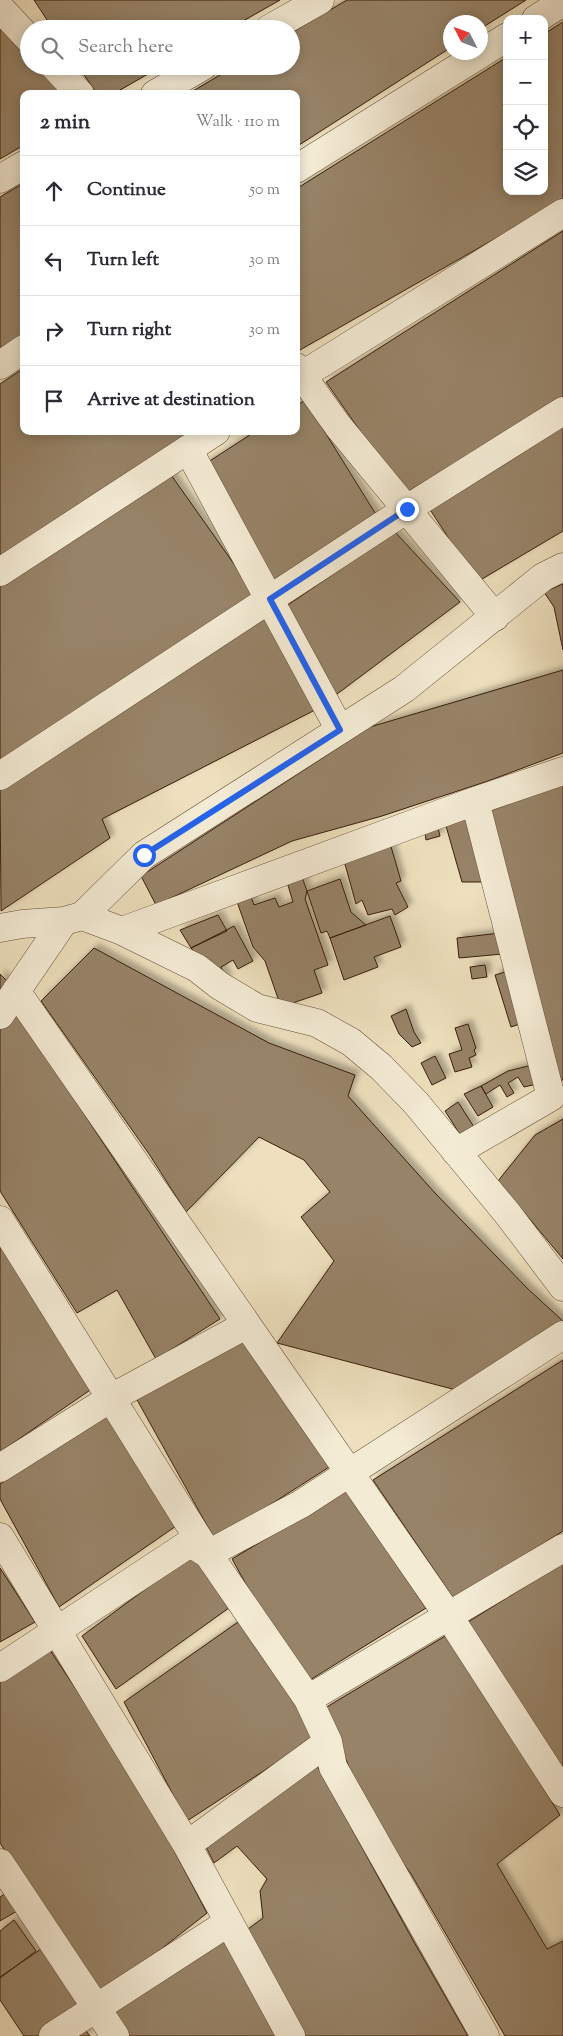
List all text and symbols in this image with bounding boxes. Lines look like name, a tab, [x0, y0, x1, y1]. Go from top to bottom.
north arrow	[443, 15, 488, 60]
map controls	[503, 15, 548, 195]
button: +	[503, 15, 548, 60]
search box	[20, 20, 300, 75]
icon: search	[38, 34, 66, 62]
text: Search here	[78, 34, 173, 61]
button: −	[503, 60, 548, 105]
button: locate	[503, 105, 548, 150]
text: 2 min	[40, 108, 90, 138]
text: Walk · 110 m	[196, 111, 280, 134]
button: layers	[503, 150, 548, 195]
icon: ahead	[40, 177, 68, 205]
text: Continue	[87, 177, 166, 204]
text: 50 m	[249, 179, 280, 202]
icon: left	[40, 247, 68, 275]
text: Turn left	[87, 247, 159, 274]
text: 30 m	[249, 249, 280, 272]
icon: right	[40, 317, 68, 345]
text: Turn right	[87, 317, 171, 344]
text: 30 m	[249, 319, 280, 342]
icon: arrive	[40, 387, 68, 415]
text: Arrive at destination	[87, 387, 255, 414]
route end	[396, 498, 419, 521]
route start	[133, 844, 156, 867]

